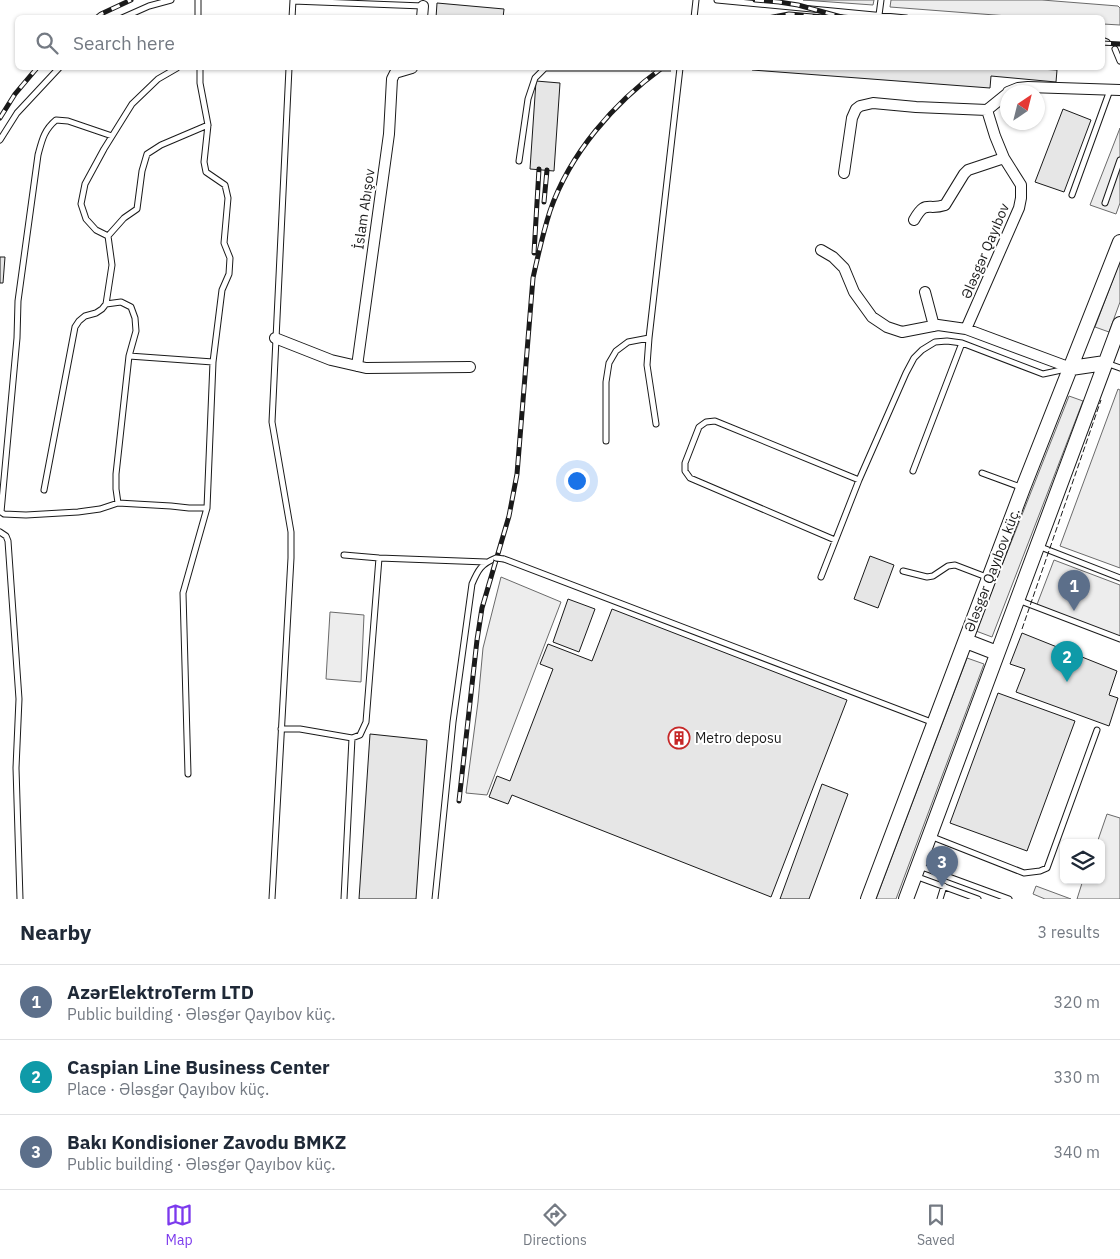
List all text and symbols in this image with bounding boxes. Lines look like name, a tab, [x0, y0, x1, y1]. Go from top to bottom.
search box	[15, 15, 1105, 70]
icon: search	[33, 29, 61, 57]
text: Search here	[73, 31, 175, 55]
north arrow	[1000, 85, 1045, 130]
street label: İslam Abışov	[349, 167, 379, 250]
street label: Ələsgər Qayıbov	[957, 200, 1013, 301]
your location	[564, 468, 590, 494]
street label: Ələsgər Qayıbov küç.	[960, 505, 1024, 635]
pin: 1	[1058, 570, 1090, 611]
pin: 2	[1051, 641, 1083, 682]
building icon: Metro deposu	[667, 726, 691, 750]
place label: Metro deposu	[695, 729, 782, 747]
map controls	[1060, 839, 1105, 884]
button: layers	[1060, 839, 1105, 884]
pin: 3	[926, 846, 958, 887]
text: Nearby	[20, 918, 91, 946]
text: 3 results	[1037, 922, 1100, 942]
text: AzərElektroTerm LTD	[67, 980, 254, 1004]
text: 1	[31, 992, 41, 1012]
text: 320 m	[1053, 992, 1100, 1012]
text: Public building · Ələsgər Qayıbov küç.	[67, 1004, 336, 1024]
text: Caspian Line Business Center	[67, 1055, 330, 1079]
text: 2	[31, 1067, 41, 1087]
text: 330 m	[1053, 1067, 1100, 1087]
text: Place · Ələsgər Qayıbov küç.	[67, 1079, 269, 1099]
text: Bakı Kondisioner Zavodu BMKZ	[67, 1130, 346, 1154]
text: 3	[31, 1142, 41, 1162]
text: 340 m	[1053, 1142, 1100, 1162]
text: Public building · Ələsgər Qayıbov küç.	[67, 1154, 336, 1174]
tab: Map	[165, 1201, 193, 1249]
tab: Directions	[523, 1201, 587, 1249]
tab: Saved	[917, 1201, 955, 1249]

